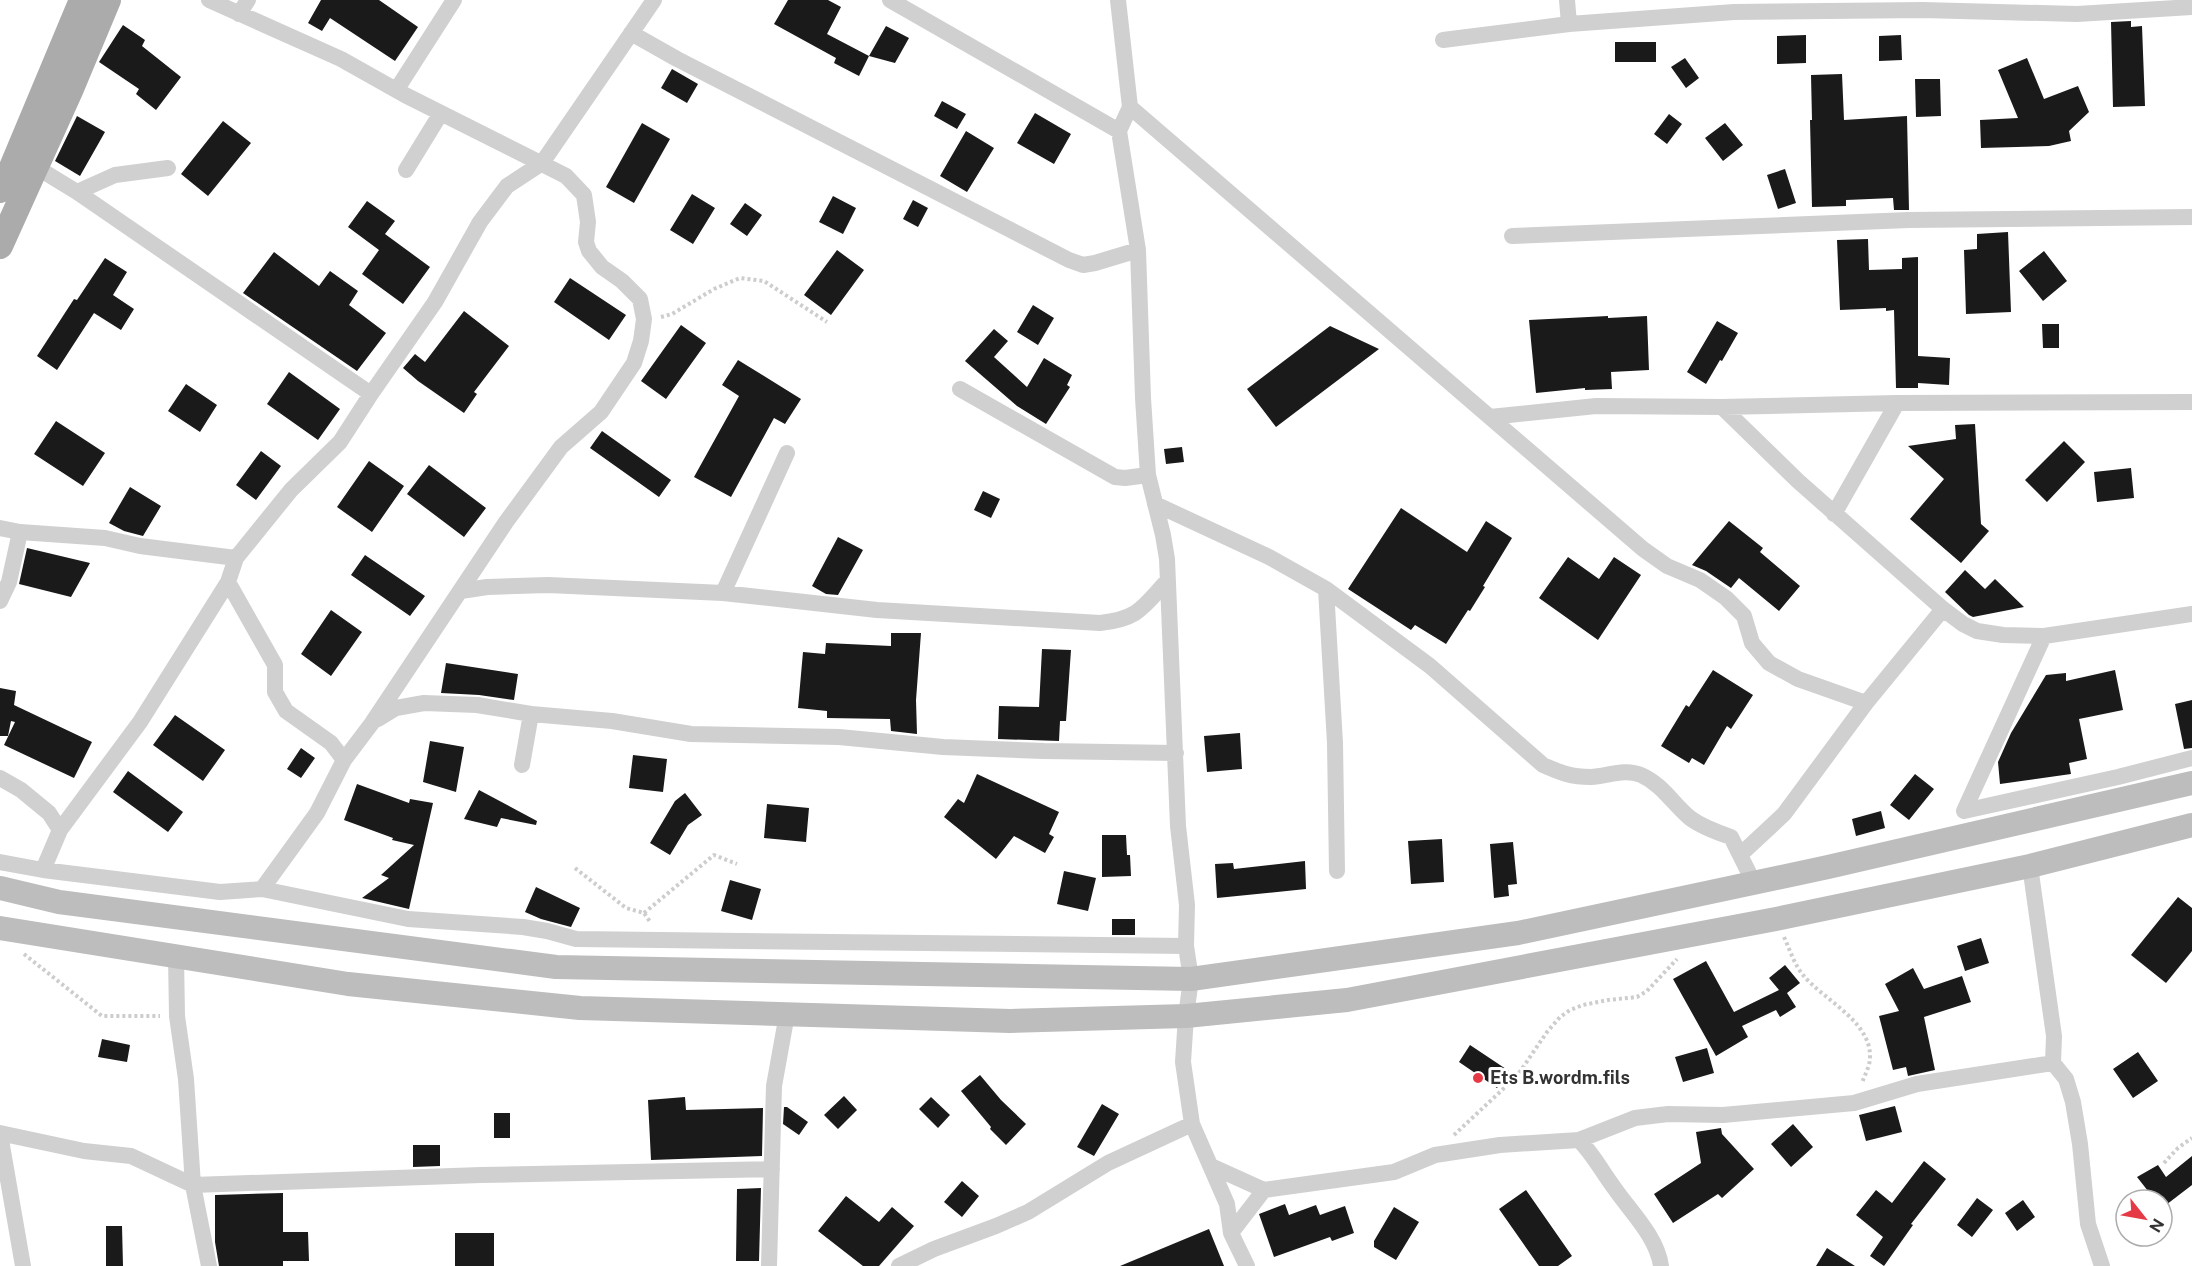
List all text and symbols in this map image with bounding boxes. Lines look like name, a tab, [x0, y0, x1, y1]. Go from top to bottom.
place label: Ets B.wordm.fils	[1490, 1067, 1630, 1088]
marker: Ets B.wordm.fils	[1471, 1071, 1485, 1085]
north arrow	[2114, 1188, 2174, 1248]
text: N	[2145, 1215, 2168, 1236]

